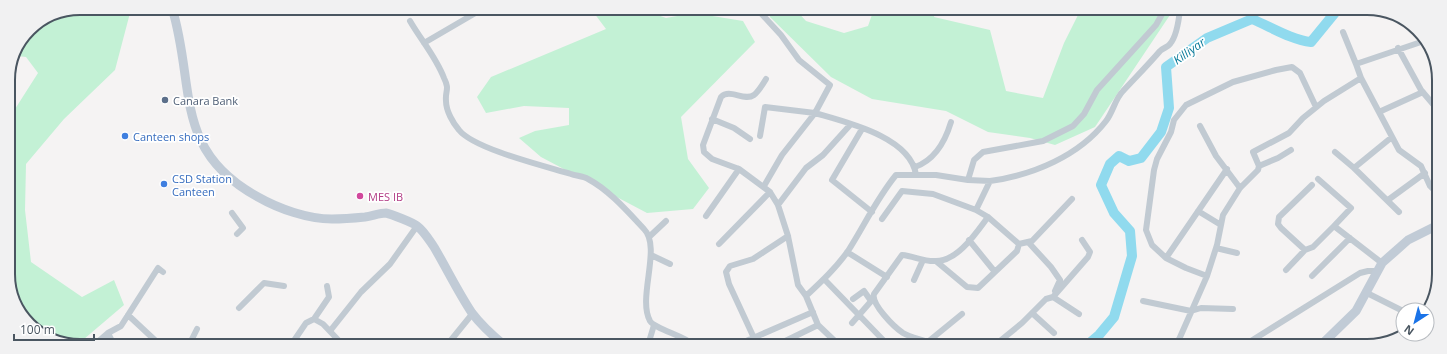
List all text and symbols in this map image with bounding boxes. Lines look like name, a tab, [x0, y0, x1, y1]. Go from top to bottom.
water label: Killiyar	[1169, 33, 1210, 68]
place label: Canara Bank	[173, 93, 238, 108]
marker: Canara Bank	[160, 95, 170, 105]
place label: Canteen shops	[133, 129, 209, 144]
marker: Canteen shops	[120, 131, 130, 141]
place label: CSD Station Canteen	[172, 171, 232, 199]
marker: CSD Station Canteen	[159, 179, 169, 189]
place label: MES IB	[368, 189, 403, 204]
marker: MES IB	[355, 191, 365, 201]
north arrow	[1395, 302, 1435, 342]
scale bar	[14, 316, 94, 342]
text: 100 m	[20, 321, 55, 338]
text: N	[1401, 322, 1417, 339]

